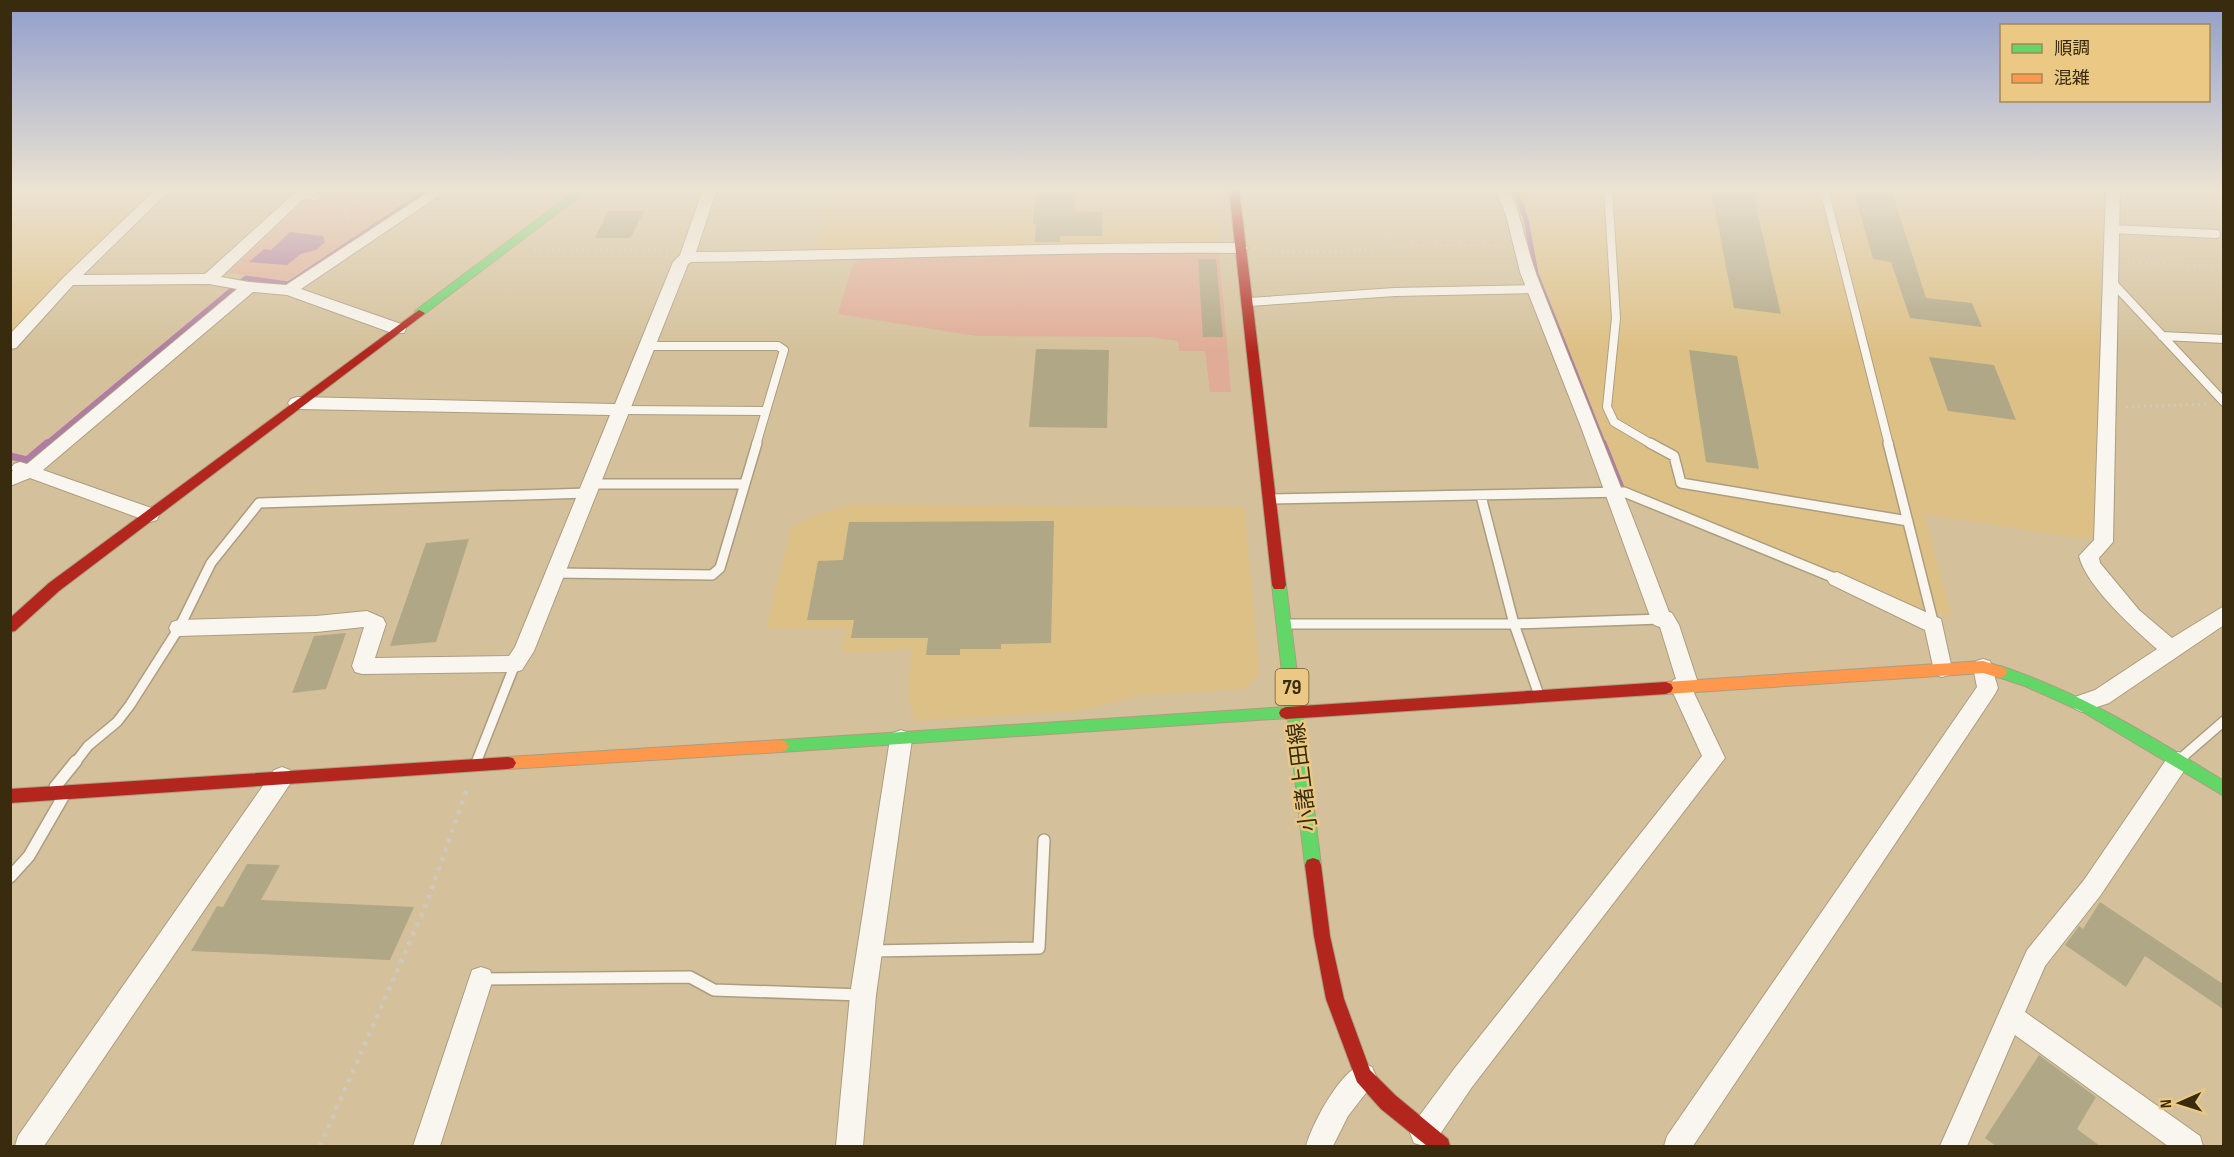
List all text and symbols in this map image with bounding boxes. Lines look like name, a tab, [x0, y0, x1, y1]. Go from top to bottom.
legend	[2000, 24, 2210, 102]
text: 順調	[2054, 38, 2090, 59]
text: 混雑	[2054, 68, 2090, 89]
road number: 79	[1276, 669, 1308, 705]
street label: 小諸上田線	[1283, 721, 1323, 833]
north arrow	[2150, 1073, 2210, 1133]
text: N	[2157, 1099, 2176, 1108]

